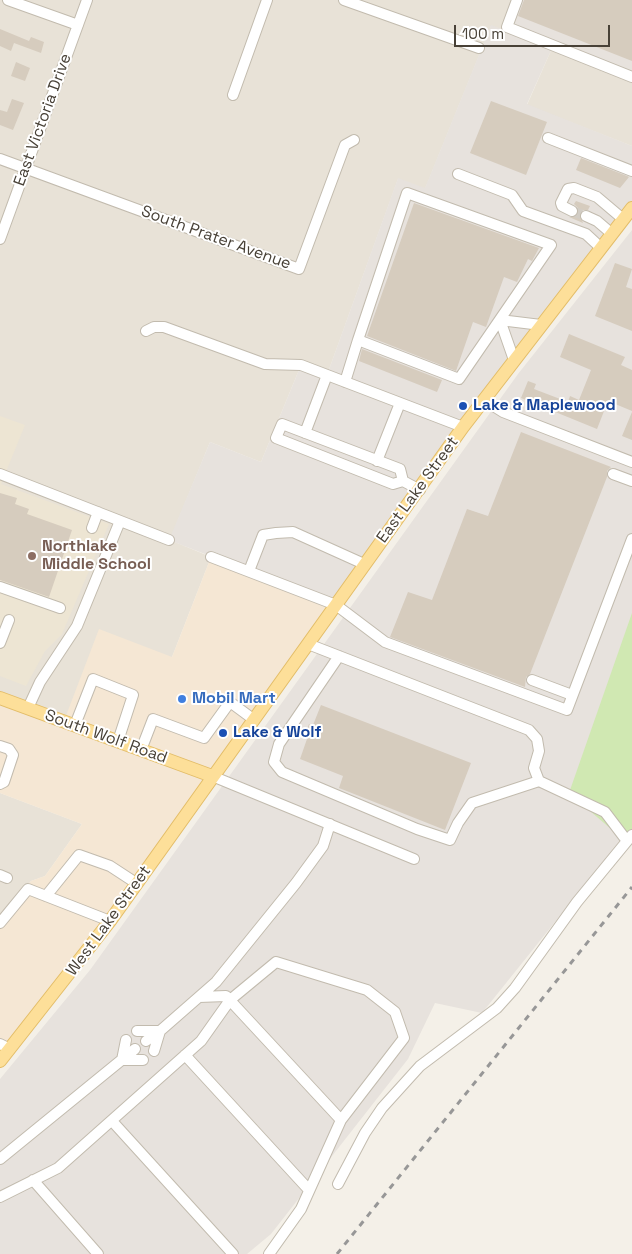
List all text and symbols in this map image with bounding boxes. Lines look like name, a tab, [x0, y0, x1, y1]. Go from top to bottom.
scale bar	[457, 15, 613, 47]
text: 100 m	[462, 24, 504, 43]
street label: East Victoria Drive	[10, 51, 76, 189]
street label: South Prater Avenue	[138, 202, 294, 274]
place label: Lake & Maplewood	[473, 396, 616, 416]
marker: Lake & Maplewood	[457, 400, 469, 412]
street label: East Lake Street	[373, 433, 463, 547]
place label: Northlake Middle School	[42, 537, 151, 575]
marker: Northlake Middle School	[26, 550, 38, 562]
place label: Mobil Mart	[192, 689, 276, 709]
marker: Mobil Mart	[176, 693, 188, 705]
street label: South Wolf Road	[42, 706, 170, 768]
place label: Lake & Wolf	[233, 723, 322, 743]
marker: Lake & Wolf	[217, 727, 229, 739]
street label: West Lake Street	[63, 862, 155, 980]

